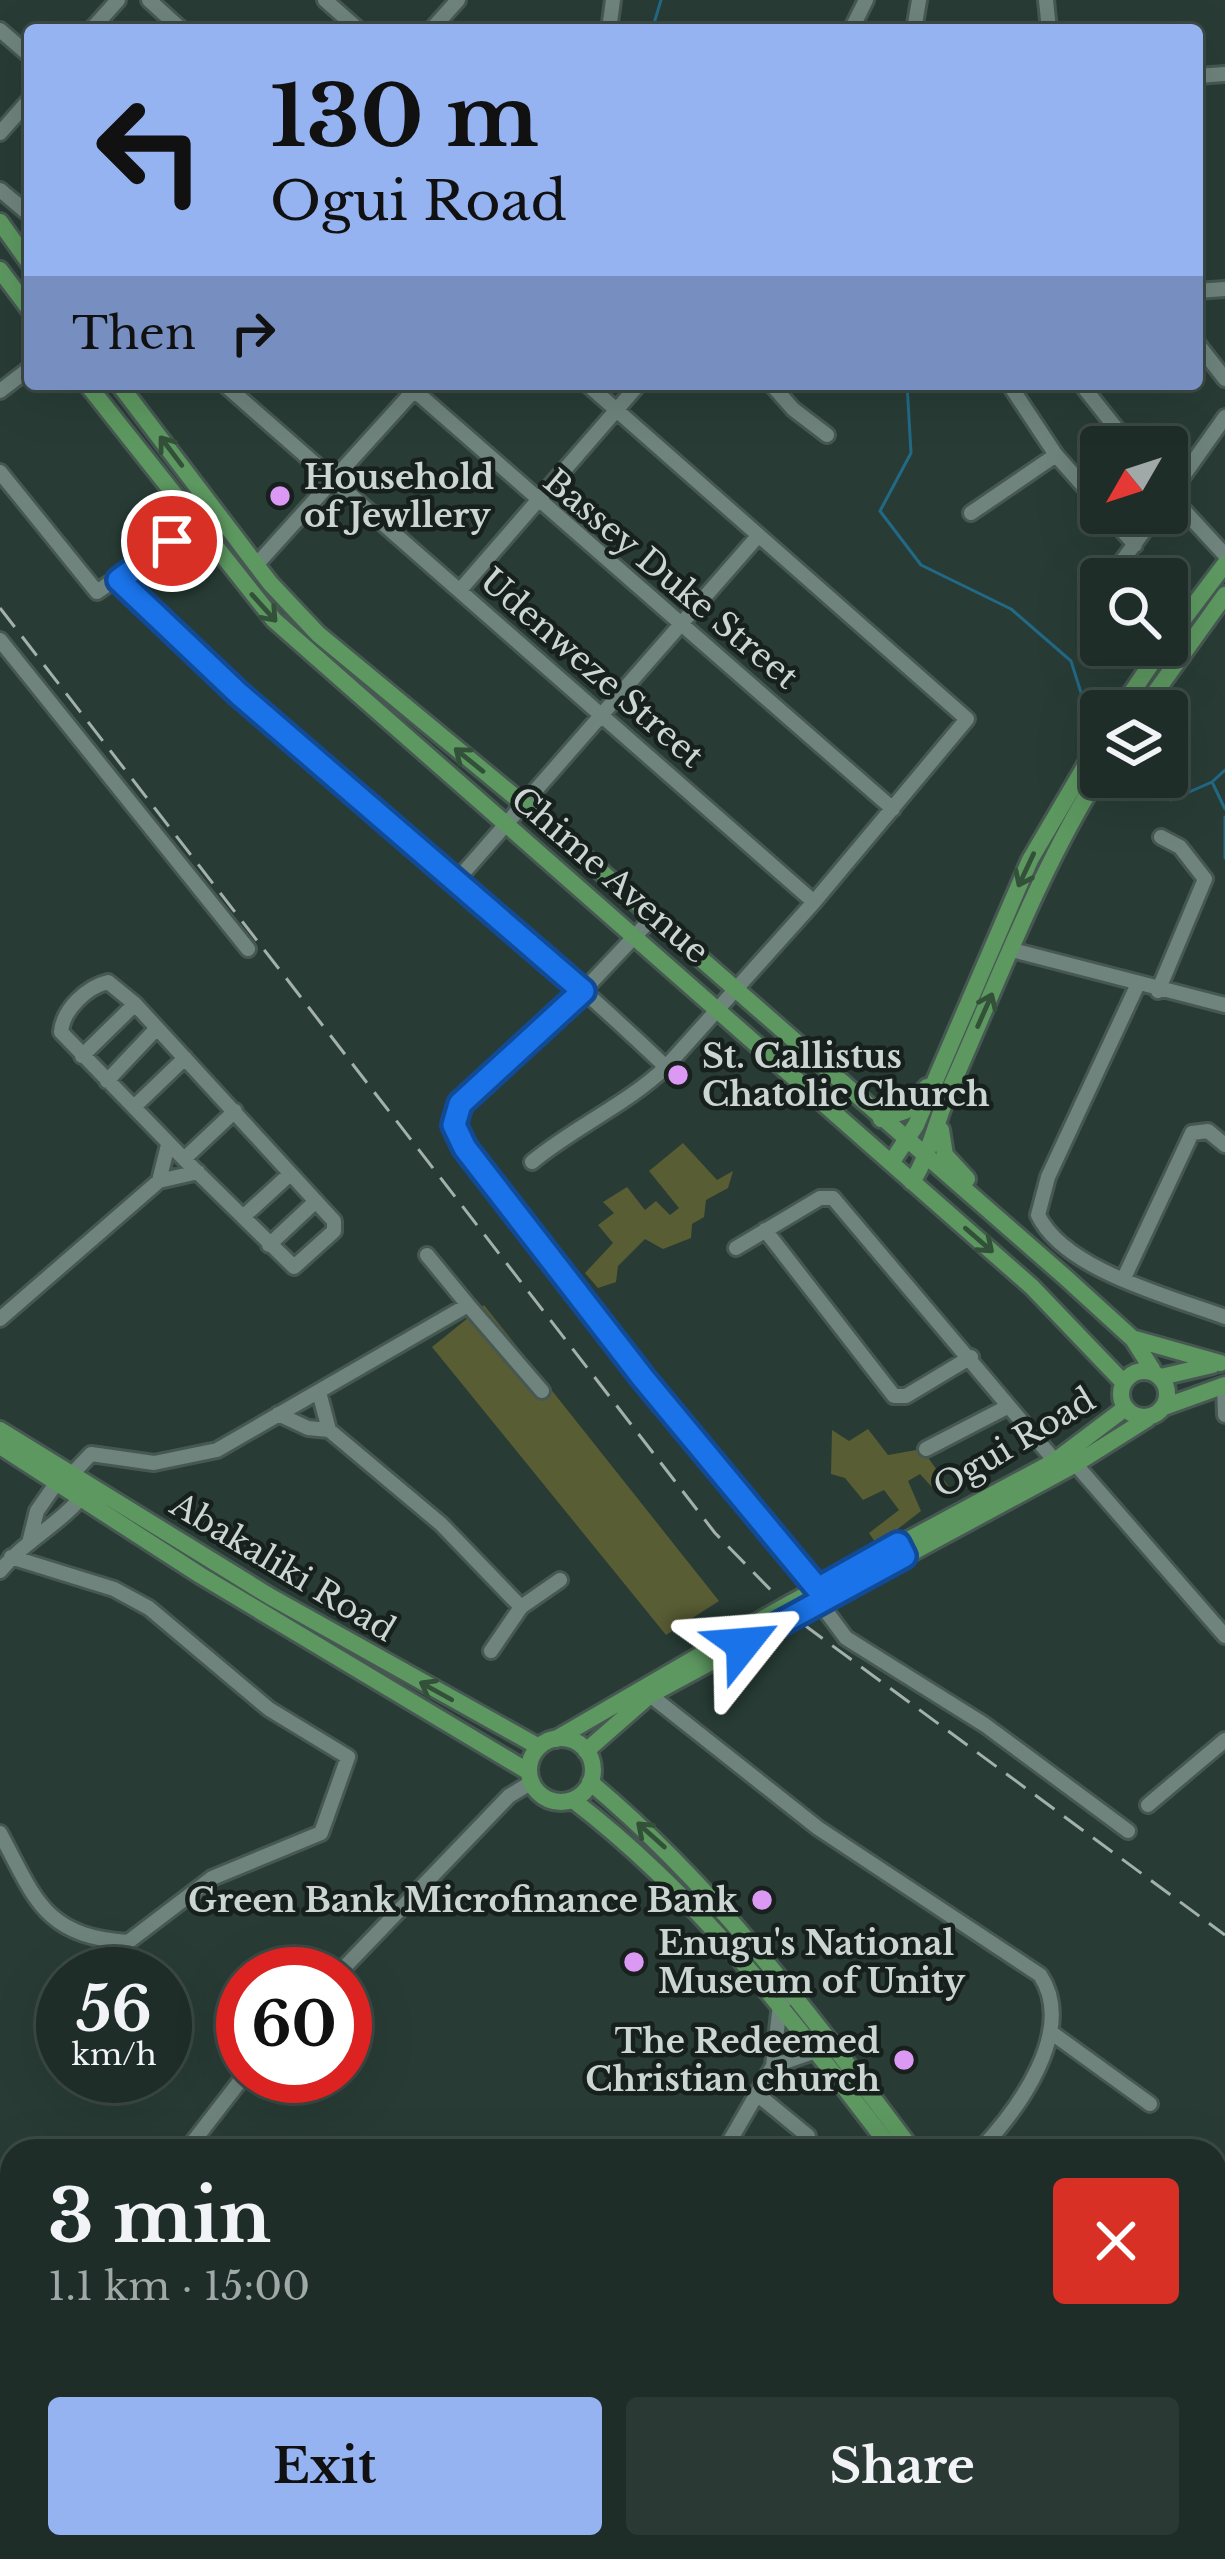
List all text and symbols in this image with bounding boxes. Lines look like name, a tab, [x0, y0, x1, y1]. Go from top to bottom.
text: 130 m	[270, 65, 539, 169]
icon: left	[72, 72, 228, 228]
text: Ogui Road	[270, 168, 567, 235]
icon: right	[220, 300, 286, 366]
text: Then	[72, 305, 196, 361]
north arrow	[1080, 426, 1188, 534]
map controls	[1080, 426, 1188, 798]
one-way arrow	[158, 436, 184, 468]
place label: Household of Jewllery	[304, 457, 494, 536]
street label: Bassey Duke Street	[535, 461, 807, 698]
marker: Household of Jewllery	[267, 483, 293, 509]
pin	[121, 490, 223, 592]
icon: arrive	[139, 508, 205, 574]
button: search	[1080, 558, 1188, 666]
street label: Udenweze Street	[472, 560, 713, 777]
one-way arrow	[249, 592, 277, 623]
button: layers	[1080, 690, 1188, 798]
one-way arrow	[454, 748, 486, 774]
street label: Chime Avenue	[503, 778, 717, 972]
one-way arrow	[1014, 852, 1036, 888]
one-way arrow	[976, 993, 998, 1029]
place label: St. Callistus Chatolic Church	[702, 1036, 990, 1115]
marker: St. Callistus Chatolic Church	[665, 1062, 691, 1088]
one-way arrow	[963, 1226, 994, 1253]
street label: Ogui Road	[926, 1379, 1102, 1507]
street label: Abakaliki Road	[162, 1483, 403, 1650]
position arrow	[680, 1581, 806, 1707]
one-way arrow	[420, 1679, 455, 1702]
one-way arrow	[636, 1822, 666, 1850]
place label: Green Bank Microfinance Bank	[188, 1880, 739, 1921]
marker: Green Bank Microfinance Bank	[749, 1887, 775, 1913]
place label: Enugu's National Museum of Unity	[658, 1923, 966, 2002]
speed limit sign: 60	[216, 1947, 372, 2103]
marker: Enugu's National Museum of Unity	[621, 1949, 647, 1975]
text: 56	[76, 1973, 152, 2047]
place label: The Redeemed Christian church	[585, 2021, 880, 2100]
text: km/h	[71, 2036, 157, 2073]
marker: The Redeemed Christian church	[891, 2047, 917, 2073]
text: 3 min	[48, 2172, 271, 2261]
button: close	[1053, 2178, 1179, 2304]
text: 1.1 km · 15:00	[48, 2262, 310, 2311]
button: Exit	[48, 2397, 602, 2535]
button: Share	[626, 2397, 1179, 2535]

